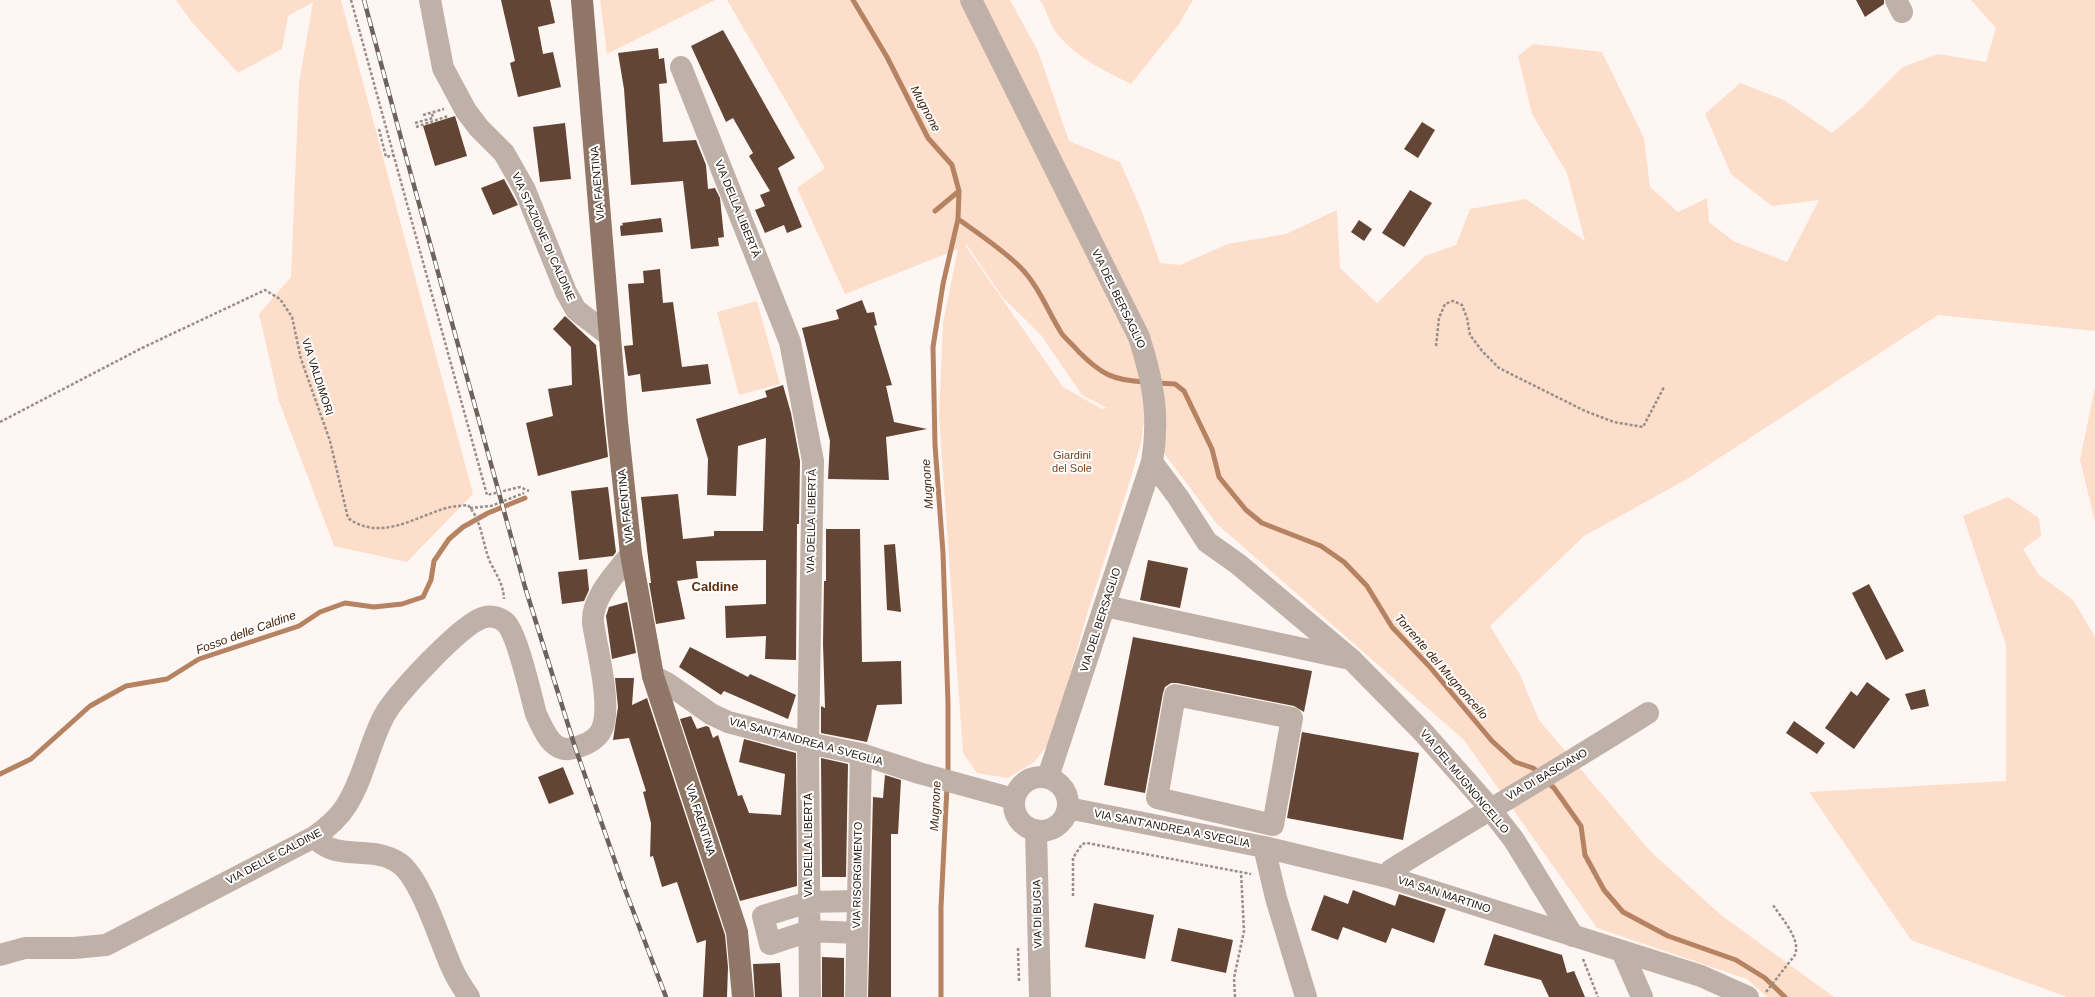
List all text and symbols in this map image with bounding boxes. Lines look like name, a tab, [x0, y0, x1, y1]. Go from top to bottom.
water label: Mugnone	[907, 84, 943, 134]
street label: VIA FAENTINA	[588, 145, 608, 221]
street label: VIA DELLA LIBERTÀ	[711, 158, 763, 260]
street label: VIA STAZIONE DI CALDINE	[509, 170, 577, 304]
street label: VIA DEL BERSAGLIO	[1088, 247, 1148, 351]
street label: VIA VALDIMORI	[298, 337, 336, 417]
park label: Giardini del Sole	[1052, 449, 1092, 475]
water label: Mugnone	[919, 459, 937, 509]
street label: VIA FAENTINA	[616, 468, 636, 544]
street label: VIA DELLA LIBERTÀ	[804, 469, 820, 573]
street label: VIA DEL BERSAGLIO	[1078, 566, 1124, 674]
district label: Caldine	[692, 579, 738, 595]
water label: Fosso delle Caldine	[194, 608, 298, 658]
water label: Torrente del Mugnoncello	[1391, 611, 1491, 723]
street label: VIA SANT'ANDREA A SVEGLIA	[728, 715, 884, 769]
street label: VIA DEL MUGNONCELLO	[1417, 727, 1511, 837]
street label: VIA DI BASCIANO	[1504, 746, 1590, 804]
water label: Mugnone	[928, 781, 944, 831]
street label: VIA FAENTINA	[682, 782, 718, 858]
street label: VIA DELLA LIBERTÀ	[802, 793, 816, 897]
street label: VIA SANT'ANDREA A SVEGLIA	[1093, 807, 1251, 851]
street label: VIA RISORGIMENTO	[850, 822, 866, 928]
street label: VIA DELLE CALDINE	[224, 826, 324, 888]
street label: VIA SAN MARTINO	[1396, 874, 1492, 916]
street label: VIA DI BUGIA	[1031, 879, 1045, 949]

